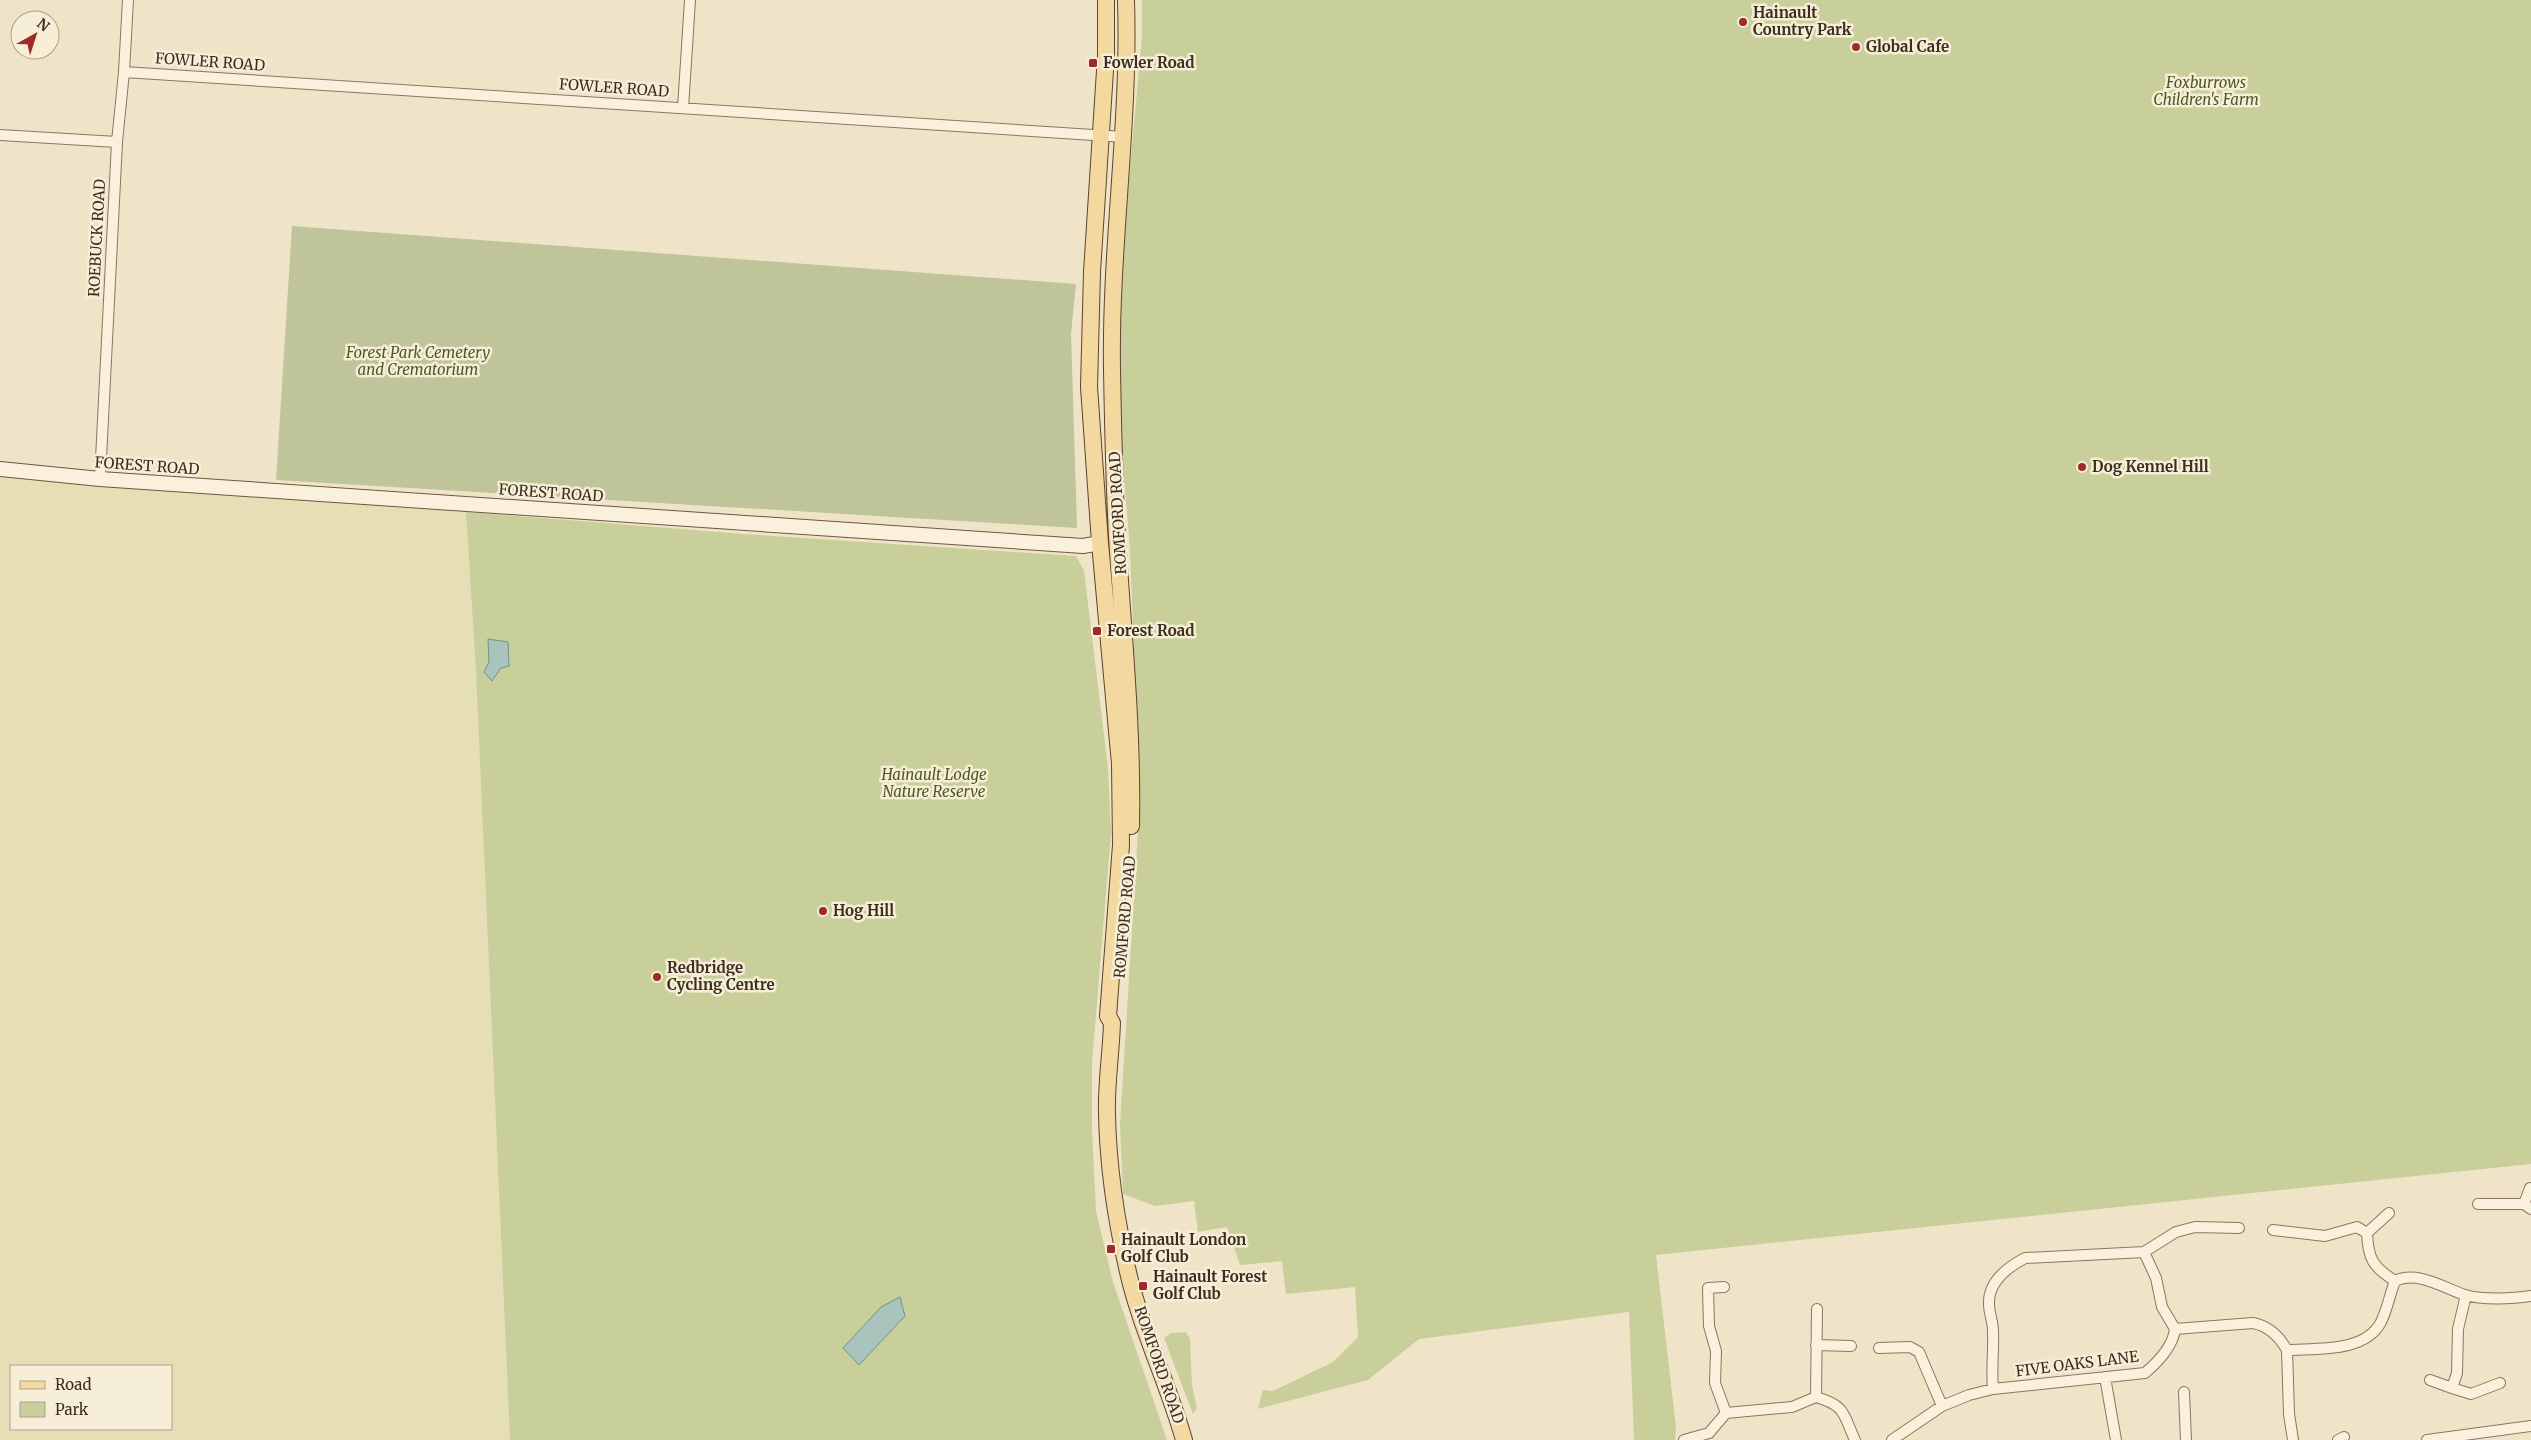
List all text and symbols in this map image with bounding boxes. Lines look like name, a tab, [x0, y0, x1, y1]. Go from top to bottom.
place label: Hainault Country Park	[1753, 3, 1852, 39]
north arrow	[10, 10, 60, 60]
text: N	[33, 14, 53, 35]
marker: Hainault Country Park	[1737, 16, 1749, 28]
place label: Global Cafe	[1866, 37, 1949, 56]
marker: Global Cafe	[1850, 41, 1862, 53]
street label: FOWLER ROAD	[154, 48, 266, 75]
place label: Fowler Road	[1103, 53, 1194, 72]
marker: Fowler Road	[1087, 57, 1099, 69]
park label: Foxburrows Children's Farm	[2153, 73, 2259, 109]
street label: FOWLER ROAD	[558, 74, 670, 101]
street label: ROEBUCK ROAD	[84, 178, 109, 297]
park label: Forest Park Cemetery and Crematorium	[345, 343, 490, 379]
street label: ROMFORD ROAD	[1105, 451, 1130, 575]
street label: FOREST ROAD	[94, 452, 200, 479]
place label: Dog Kennel Hill	[2092, 457, 2209, 476]
marker: Dog Kennel Hill	[2076, 461, 2088, 473]
street label: FOREST ROAD	[498, 479, 604, 506]
place label: Forest Road	[1107, 621, 1194, 640]
marker: Forest Road	[1091, 625, 1103, 637]
park label: Hainault Lodge Nature Reserve	[880, 765, 987, 801]
street label: ROMFORD ROAD	[1110, 855, 1139, 979]
place label: Hog Hill	[833, 901, 894, 920]
marker: Hog Hill	[817, 905, 829, 917]
place label: Redbridge Cycling Centre	[667, 958, 775, 994]
marker: Redbridge Cycling Centre	[651, 971, 663, 983]
place label: Hainault London Golf Club	[1121, 1230, 1246, 1266]
marker: Hainault London Golf Club	[1105, 1243, 1117, 1255]
place label: Hainault Forest Golf Club	[1153, 1267, 1267, 1303]
marker: Hainault Forest Golf Club	[1137, 1280, 1149, 1292]
street label: ROMFORD ROAD	[1130, 1304, 1188, 1426]
street label: FIVE OAKS LANE	[2014, 1346, 2140, 1380]
legend	[10, 1365, 172, 1430]
text: Road	[55, 1375, 91, 1394]
text: Park	[55, 1400, 89, 1419]

